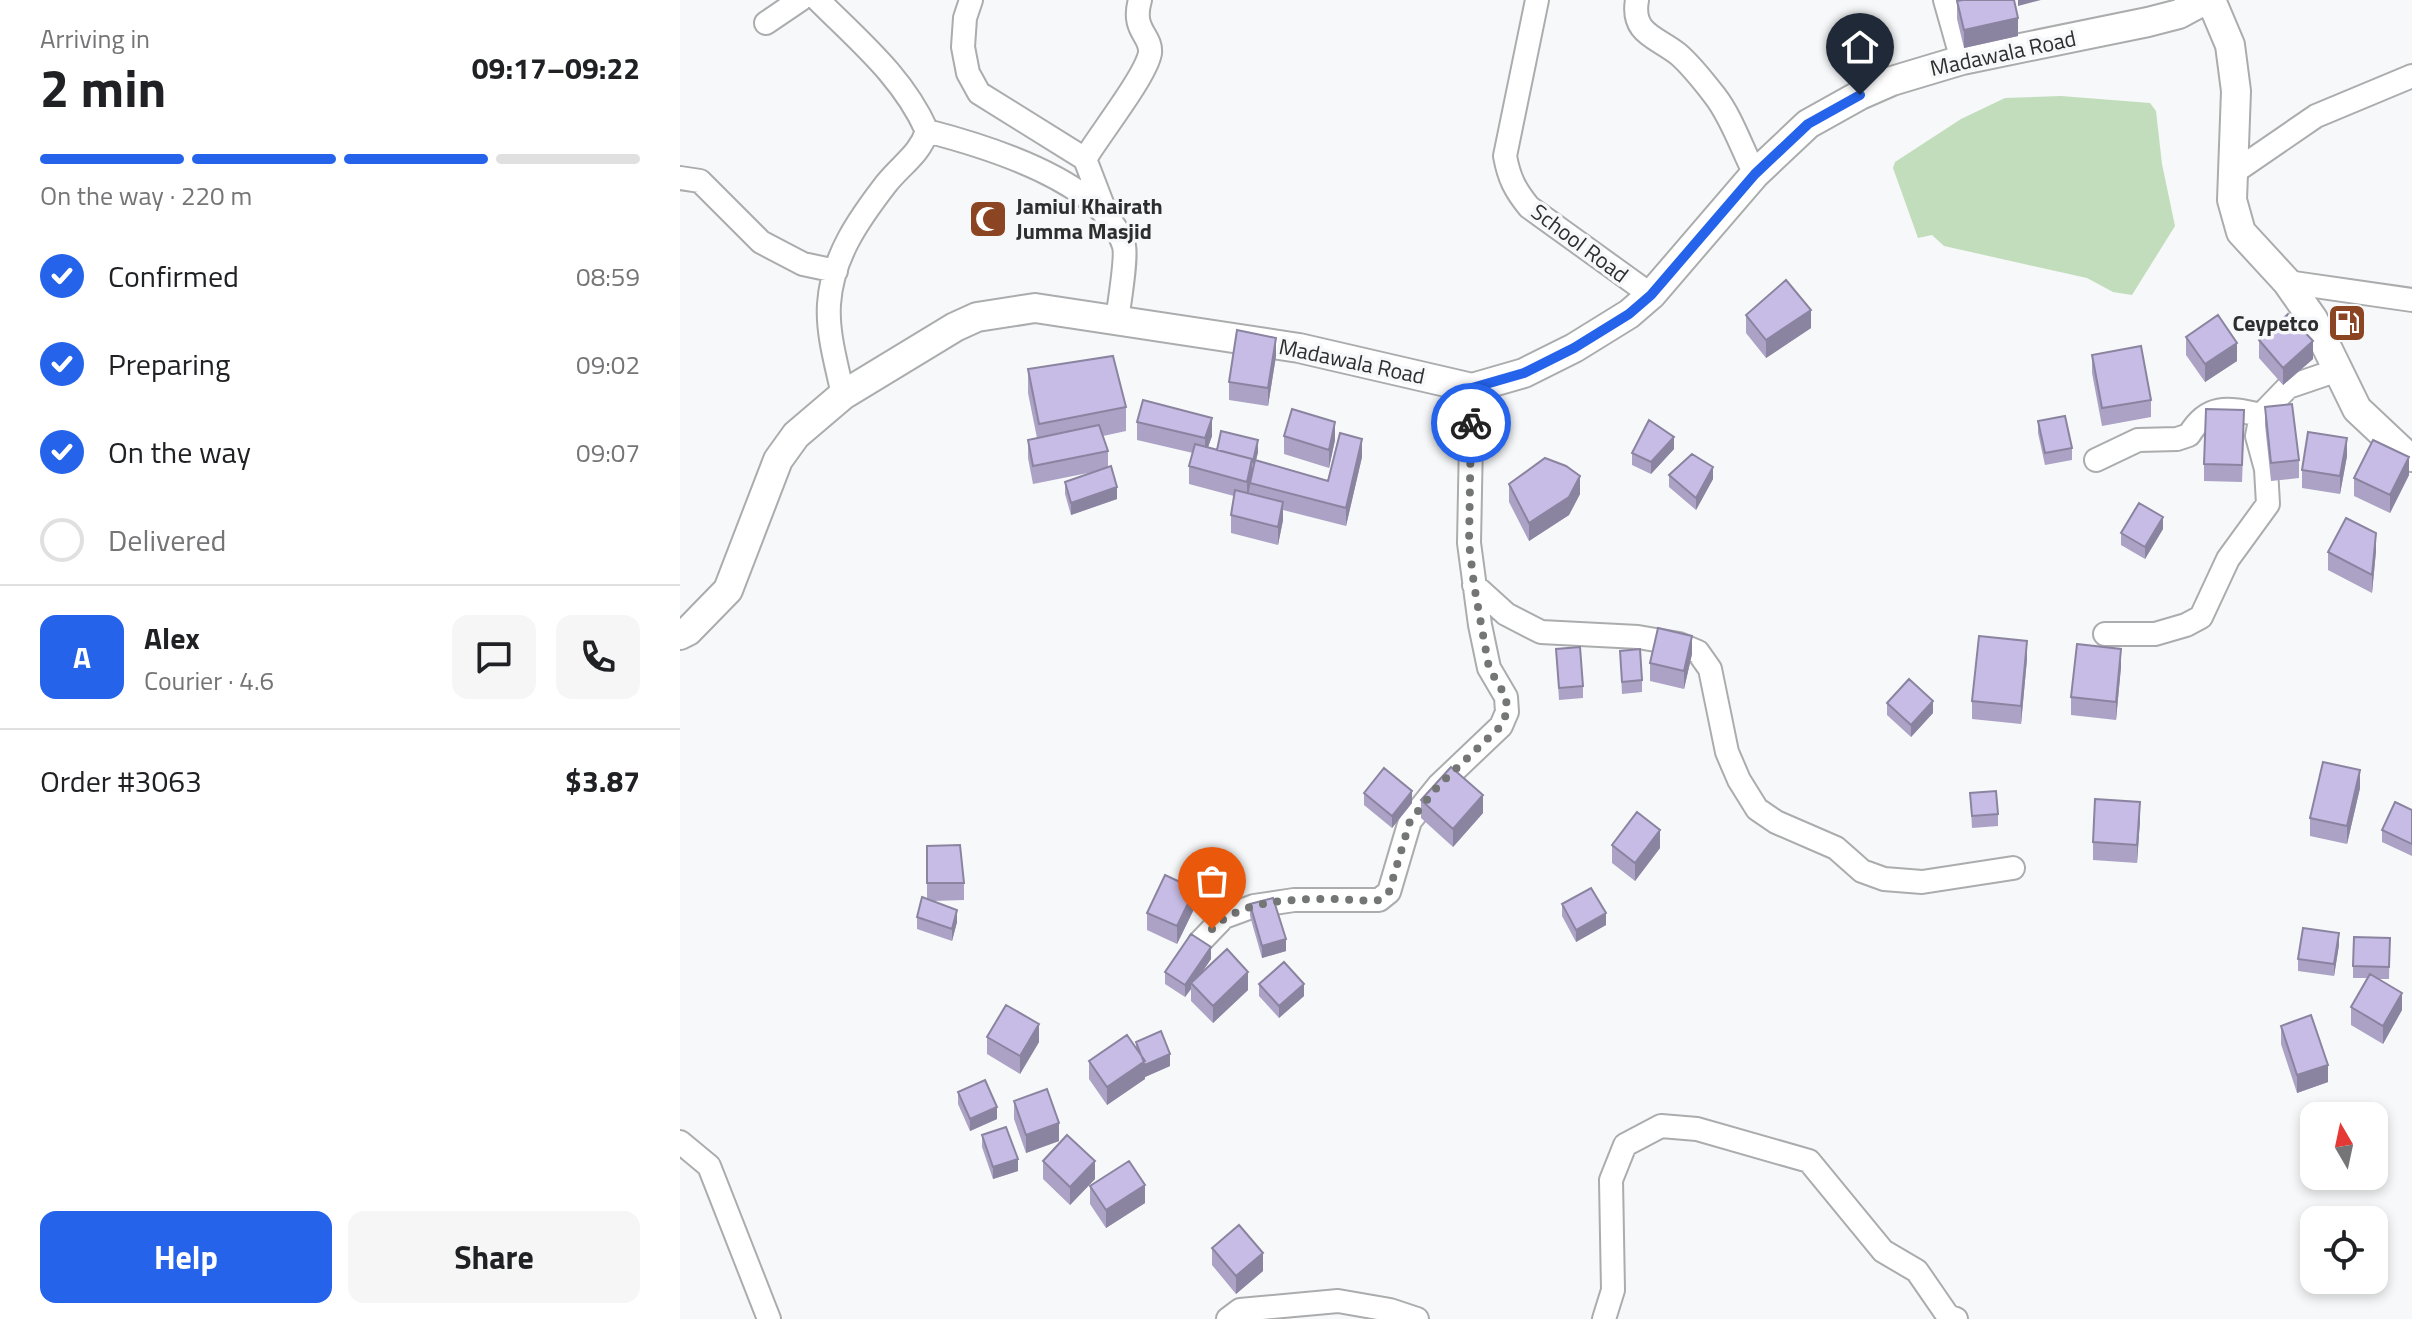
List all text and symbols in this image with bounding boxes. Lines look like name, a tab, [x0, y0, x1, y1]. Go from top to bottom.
pin	[1826, 13, 1894, 95]
text: Arriving in	[40, 19, 150, 58]
street label: Madawala Road	[1927, 21, 2079, 85]
icon: home	[1838, 25, 1882, 69]
text: 09:17–09:22	[472, 45, 640, 91]
text: 2 min	[40, 48, 166, 127]
text: On the way · 220 m	[40, 176, 252, 215]
place label: Jamiul Khairath Jumma Masjid	[1016, 189, 1163, 248]
street label: School Road	[1524, 195, 1636, 291]
mosque icon: Jamiul Khairath Jumma Masjid	[967, 198, 1009, 240]
text: Confirmed	[108, 253, 239, 299]
icon: check	[40, 254, 84, 298]
text: 08:59	[576, 257, 640, 296]
fuel station icon: Ceypetco	[2326, 302, 2368, 344]
place label: Ceypetco	[2233, 306, 2319, 340]
street label: Madawala Road	[1276, 329, 1428, 393]
text: Preparing	[108, 341, 230, 387]
icon: check	[40, 342, 84, 386]
text: 09:02	[576, 345, 640, 384]
courier	[1431, 383, 1511, 463]
icon: bike	[1449, 401, 1493, 445]
text: On the way	[108, 429, 251, 475]
icon: check	[40, 430, 84, 474]
text: 09:07	[576, 433, 640, 472]
text: Delivered	[108, 517, 226, 563]
text: Alex	[144, 615, 200, 661]
button: chat	[452, 615, 536, 699]
button: phone	[556, 615, 640, 699]
text: A	[73, 634, 91, 680]
text: Courier · 4.6	[144, 661, 274, 700]
text: Order #3063	[40, 758, 202, 804]
text: $3.87	[565, 758, 640, 804]
pin	[1178, 847, 1246, 929]
icon: bag	[1190, 859, 1234, 903]
north arrow	[2300, 1102, 2388, 1190]
map controls	[2300, 1102, 2388, 1294]
button: locate	[2300, 1206, 2388, 1294]
button: Help	[40, 1211, 332, 1303]
button: Share	[348, 1211, 640, 1303]

